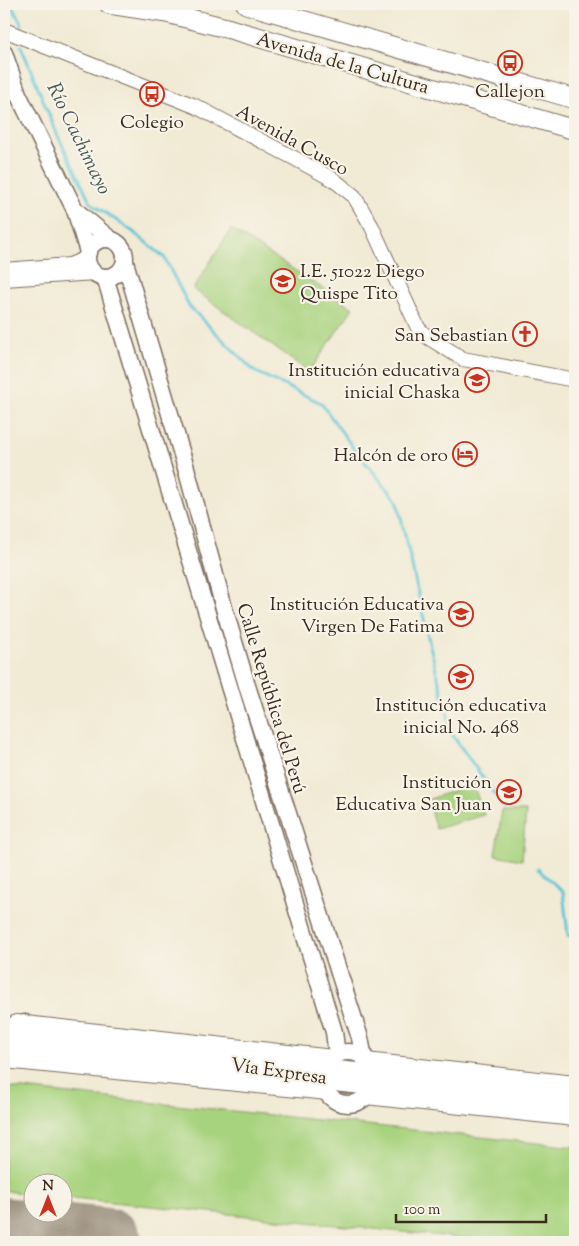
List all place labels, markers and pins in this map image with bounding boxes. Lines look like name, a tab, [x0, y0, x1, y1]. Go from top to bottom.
bus stop icon: Callejon	[497, 50, 523, 76]
place label: Callejon	[475, 79, 545, 106]
bus stop icon: Colegio	[139, 81, 165, 107]
place label: Colegio	[120, 110, 184, 137]
place label: I.E. 51022 Diego Quispe Tito	[300, 259, 425, 308]
school or university icon: I.E. 51022 Diego Quispe Tito	[270, 268, 296, 294]
church icon: San Sebastian	[512, 321, 538, 347]
place label: San Sebastian	[394, 323, 508, 350]
place label: Institución educativa inicial Chaska	[288, 358, 460, 407]
school or university icon: Institución educativa inicial Chaska	[464, 367, 490, 393]
hotel icon: Halcón de oro	[452, 441, 478, 467]
place label: Halcón de oro	[333, 443, 448, 470]
place label: Institución Educativa Virgen De Fatima	[270, 592, 444, 641]
school or university icon: Institución Educativa Virgen De Fatima	[448, 601, 474, 627]
school or university icon: Institución educativa inicial No. 468	[448, 664, 474, 690]
place label: Institución educativa inicial No. 468	[375, 693, 547, 742]
place label: Institución Educativa San Juan	[336, 770, 492, 819]
school or university icon: Institución Educativa San Juan	[496, 779, 522, 805]

